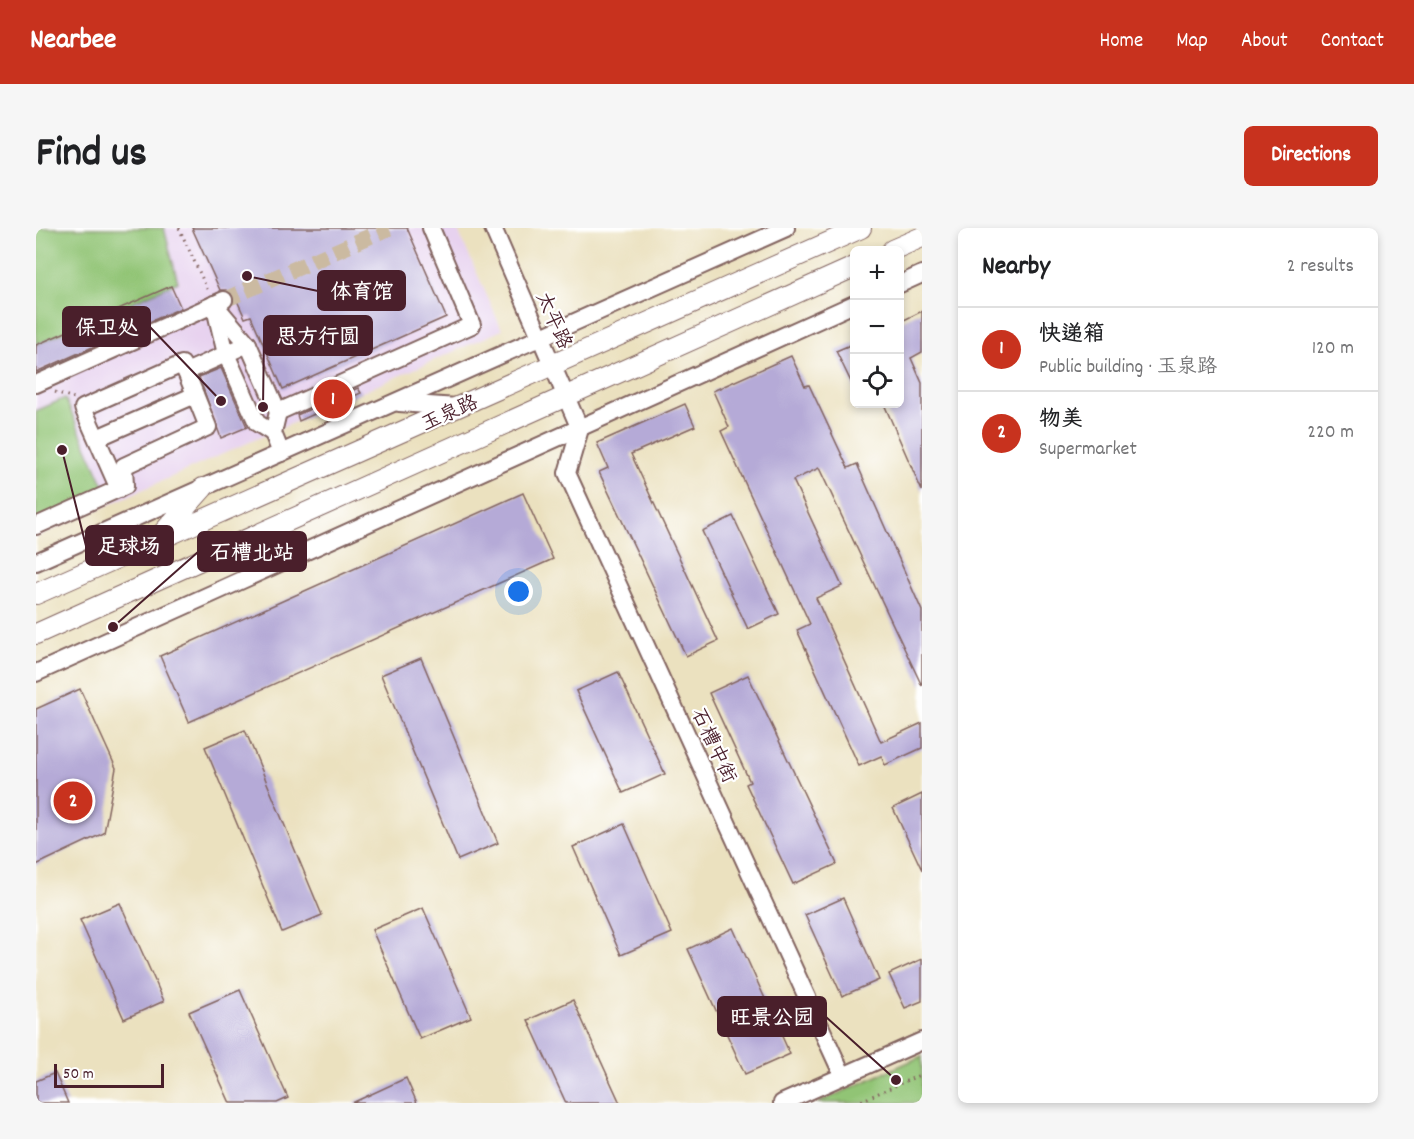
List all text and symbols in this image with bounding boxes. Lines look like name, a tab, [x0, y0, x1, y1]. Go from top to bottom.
text: Nearbee	[30, 22, 116, 62]
text: Home	[1099, 27, 1143, 57]
text: Map	[1176, 27, 1208, 57]
text: About	[1241, 27, 1288, 57]
text: Contact	[1321, 27, 1384, 57]
text: Find us	[36, 126, 147, 186]
button: Directions	[1244, 126, 1378, 186]
map controls	[850, 246, 904, 408]
button: +	[850, 246, 904, 300]
text: Nearby	[982, 249, 1050, 286]
text: 2 results	[1287, 253, 1354, 281]
callout: 体育馆	[318, 271, 405, 310]
text: 体育馆	[331, 279, 394, 309]
street label: 太平路	[527, 288, 578, 355]
button: −	[850, 300, 904, 354]
callout: 保卫处	[63, 307, 150, 346]
text: 保卫处	[76, 315, 139, 345]
callout: 思方行圆	[264, 316, 372, 355]
text: 快递箱	[1039, 320, 1105, 351]
text: 思方行圆	[276, 324, 360, 354]
text: 1	[999, 335, 1004, 363]
text: 120 m	[1312, 335, 1354, 363]
button: locate	[850, 354, 904, 408]
text: Public building · 玉泉路	[1039, 354, 1217, 382]
pin: 1	[314, 376, 352, 422]
street label: 玉泉路	[417, 389, 484, 440]
text: 物美	[1039, 405, 1083, 436]
text: 2	[997, 419, 1006, 447]
text: 220 m	[1307, 419, 1354, 447]
text: Supermarket	[1039, 436, 1137, 464]
callout: 足球场	[86, 526, 173, 565]
callout: 石槽北站	[198, 532, 306, 571]
text: 足球场	[98, 534, 161, 564]
text: 石槽北站	[210, 540, 294, 570]
your location	[504, 577, 533, 606]
street label: 石槽中街	[683, 704, 742, 788]
pin: 2	[54, 778, 93, 824]
callout: 旺景公园	[718, 997, 826, 1036]
text: 旺景公园	[730, 1005, 814, 1035]
scale bar	[54, 1061, 164, 1088]
text: 50 m	[63, 1063, 94, 1086]

